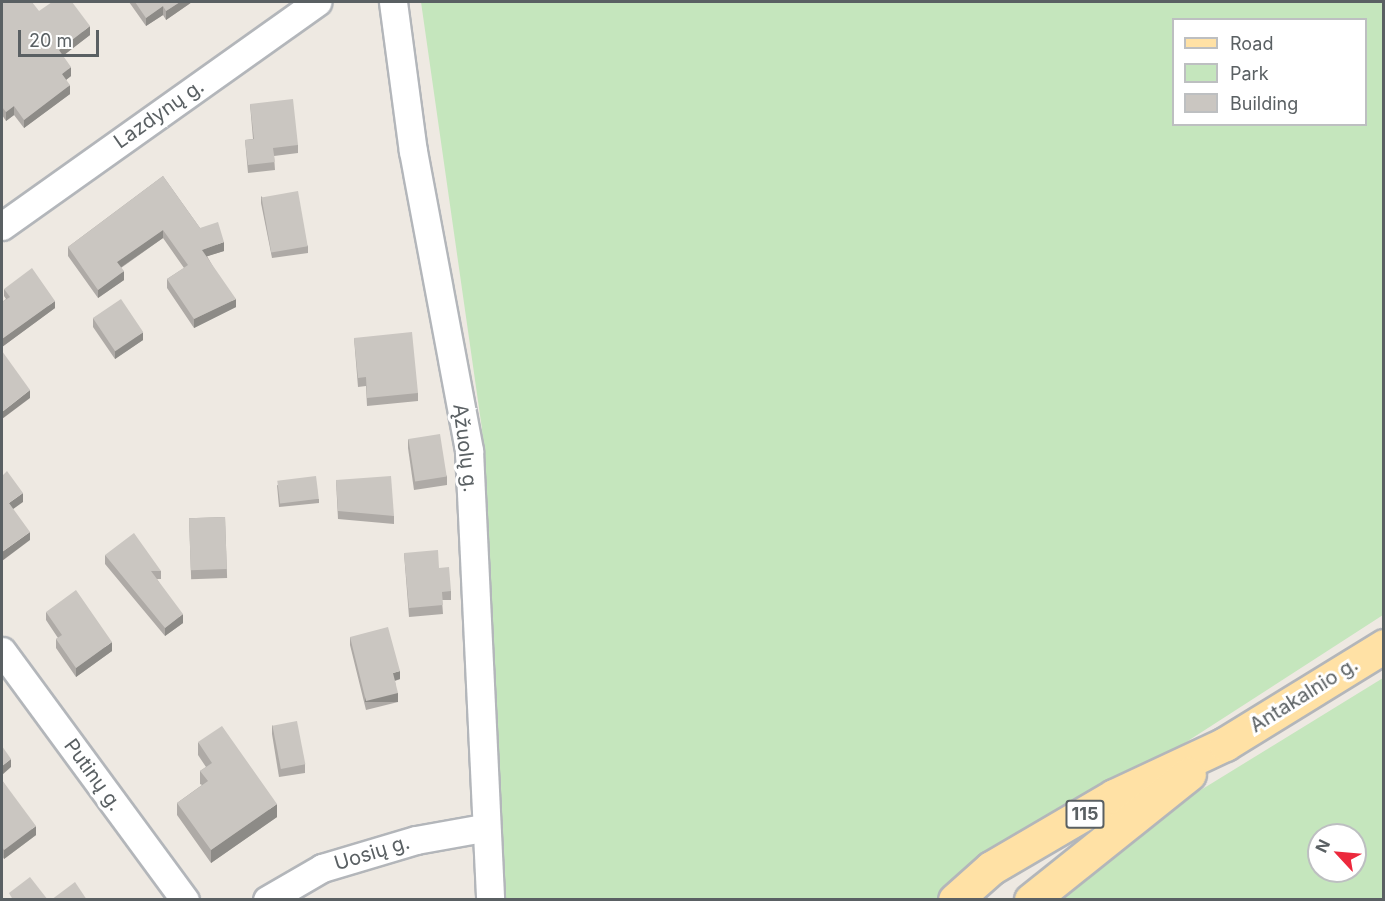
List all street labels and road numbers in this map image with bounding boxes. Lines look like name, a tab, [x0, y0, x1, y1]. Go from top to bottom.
street label: Lazdynų g.	[109, 74, 209, 154]
street label: Ąžuolų g.	[448, 402, 482, 494]
street label: Antakalnio g.	[1246, 652, 1362, 738]
street label: Putinų g.	[59, 734, 127, 816]
road number: 115	[1064, 799, 1106, 829]
street label: Uosių g.	[331, 830, 413, 876]

